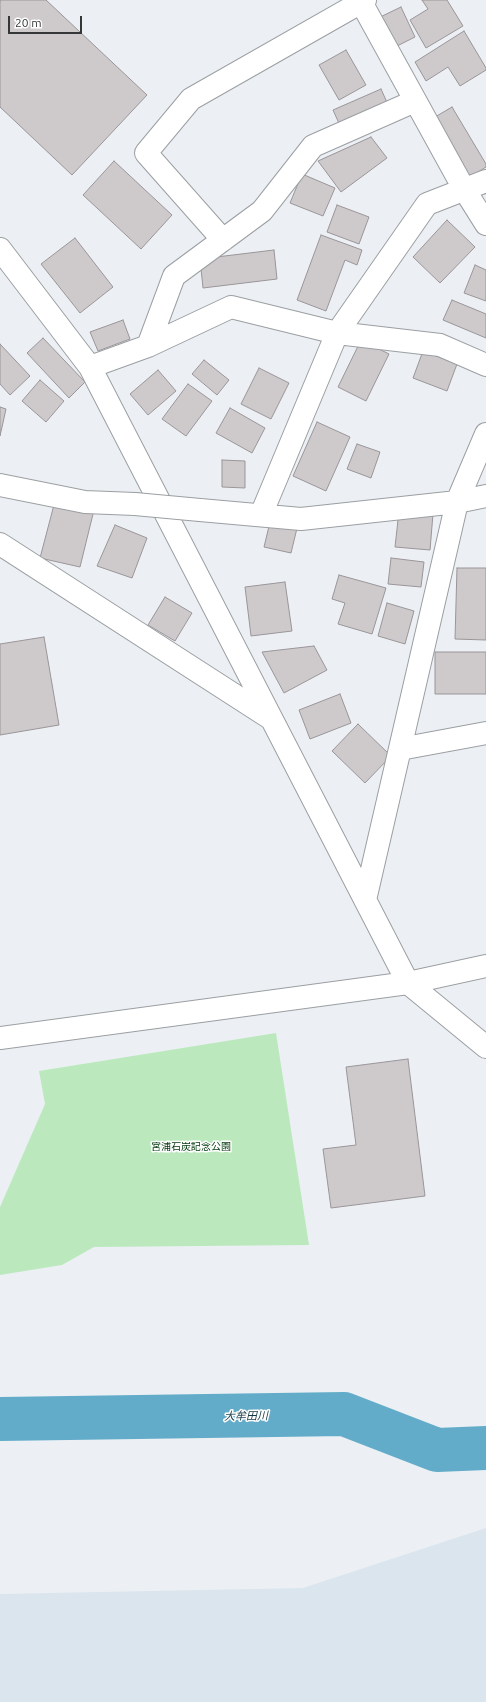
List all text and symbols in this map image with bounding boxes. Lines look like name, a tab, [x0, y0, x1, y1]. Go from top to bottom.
scale bar	[10, 8, 84, 34]
text: 20 m	[15, 16, 42, 29]
park label: 宮浦石炭記念公園	[151, 1141, 231, 1153]
water label: 大牟田川	[224, 1409, 268, 1423]

